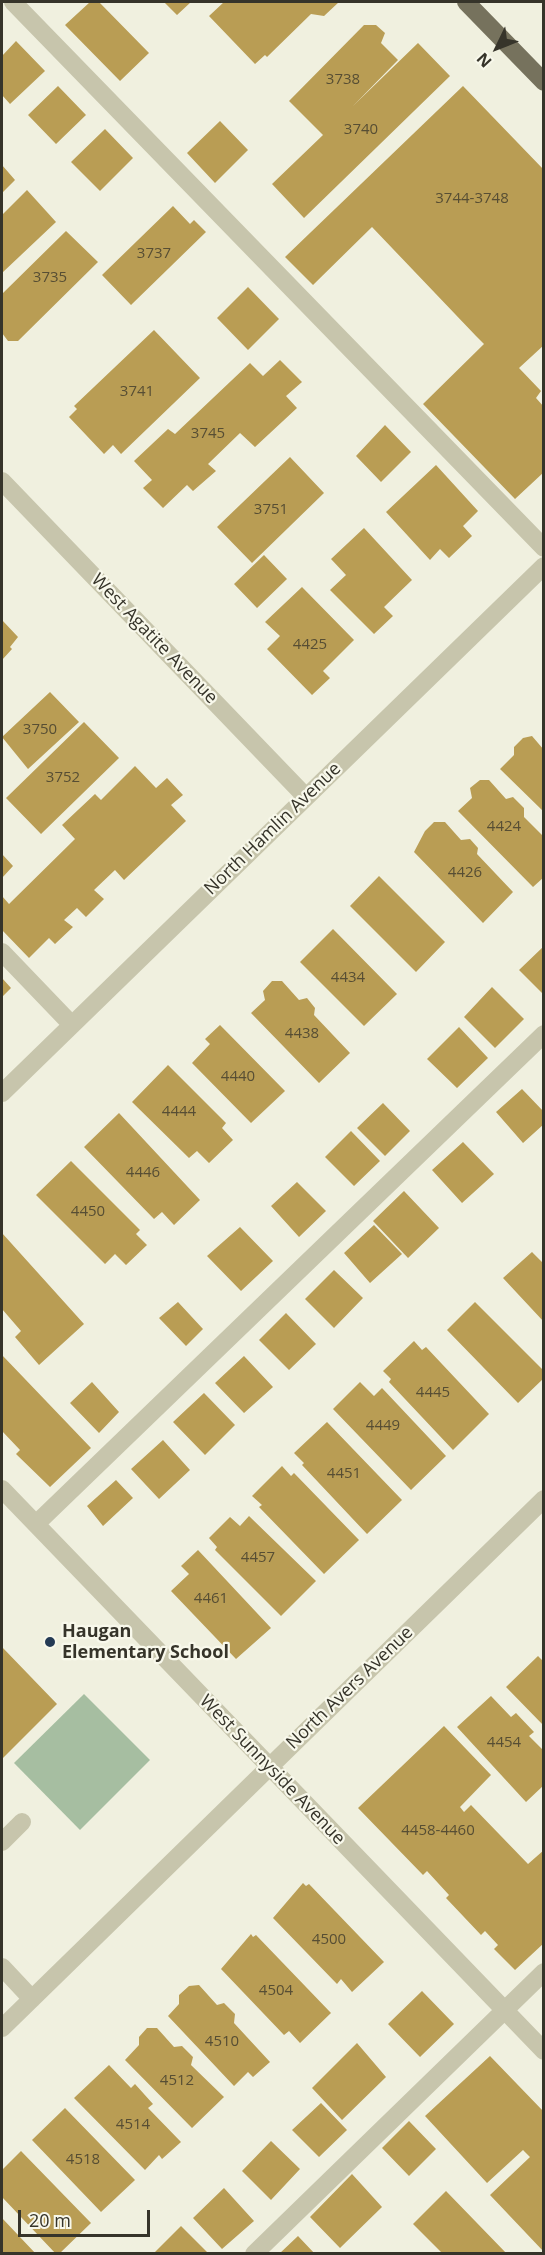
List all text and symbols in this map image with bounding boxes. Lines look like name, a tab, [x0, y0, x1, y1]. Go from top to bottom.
north arrow	[467, 18, 527, 78]
text: N	[471, 48, 496, 73]
house number: 3738	[326, 71, 360, 89]
house number: 3740	[344, 121, 378, 139]
house number: 3744-3748	[435, 190, 509, 208]
house number: 3737	[137, 245, 171, 263]
house number: 3735	[33, 269, 67, 287]
house number: 3741	[120, 383, 154, 401]
house number: 3745	[191, 425, 225, 443]
house number: 3751	[254, 501, 288, 519]
street label: West Agatite Avenue	[86, 569, 222, 709]
house number: 4425	[293, 636, 327, 654]
house number: 3750	[23, 721, 57, 739]
street label: North Hamlin Avenue	[200, 758, 346, 900]
house number: 3752	[46, 769, 80, 787]
house number: 4424	[487, 818, 521, 836]
house number: 4426	[448, 864, 482, 882]
house number: 4434	[331, 969, 365, 987]
house number: 4438	[285, 1025, 319, 1043]
house number: 4440	[221, 1068, 255, 1086]
house number: 4444	[162, 1103, 196, 1121]
house number: 4446	[126, 1164, 160, 1182]
house number: 4450	[71, 1203, 105, 1221]
house number: 4445	[416, 1384, 450, 1402]
house number: 4449	[366, 1417, 400, 1435]
house number: 4451	[327, 1465, 361, 1483]
house number: 4457	[241, 1549, 275, 1567]
house number: 4461	[194, 1590, 228, 1608]
place label: Haugan Elementary School	[62, 1621, 229, 1664]
street label: North Avers Avenue	[282, 1622, 418, 1754]
marker: Haugan Elementary School	[43, 1635, 57, 1649]
street label: West Sunnyside Avenue	[195, 1691, 349, 1849]
house number: 4454	[487, 1734, 521, 1752]
house number: 4458-4460	[401, 1822, 475, 1840]
house number: 4500	[312, 1931, 346, 1949]
house number: 4504	[259, 1982, 293, 2000]
house number: 4510	[205, 2033, 239, 2051]
house number: 4512	[160, 2072, 194, 2090]
house number: 4514	[116, 2116, 150, 2134]
house number: 4518	[66, 2151, 100, 2169]
scale bar	[21, 2198, 153, 2236]
text: 20 m	[29, 2208, 71, 2232]

